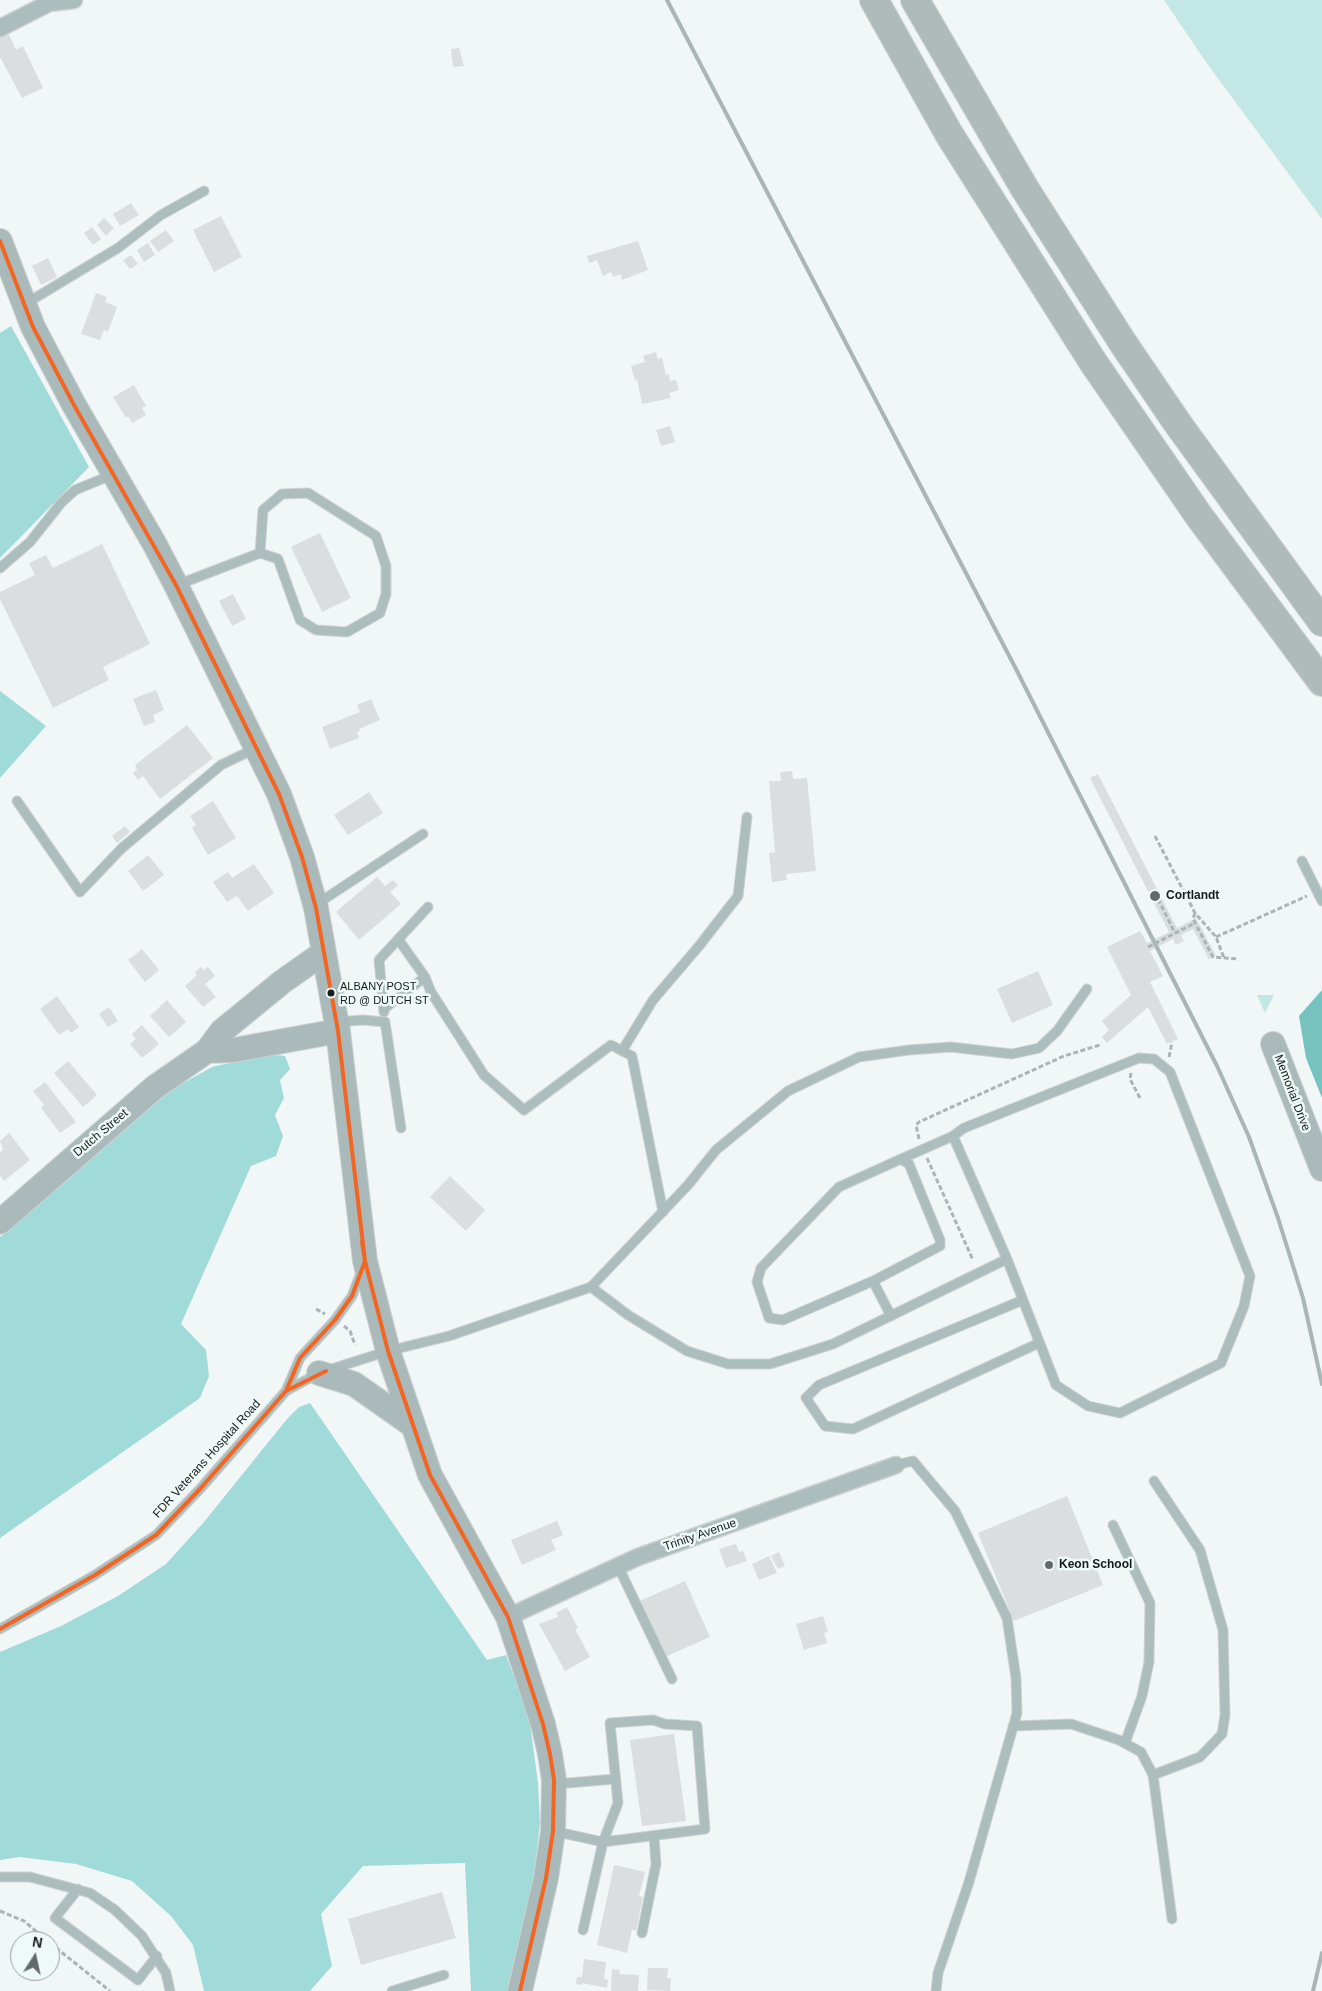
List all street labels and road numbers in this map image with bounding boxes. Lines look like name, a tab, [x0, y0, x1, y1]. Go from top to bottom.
street label: Memorial Drive	[1271, 1053, 1313, 1133]
street label: Dutch Street	[71, 1106, 131, 1160]
street label: FDR Veterans Hospital Road	[150, 1397, 264, 1521]
street label: Trinity Avenue	[662, 1516, 738, 1554]

